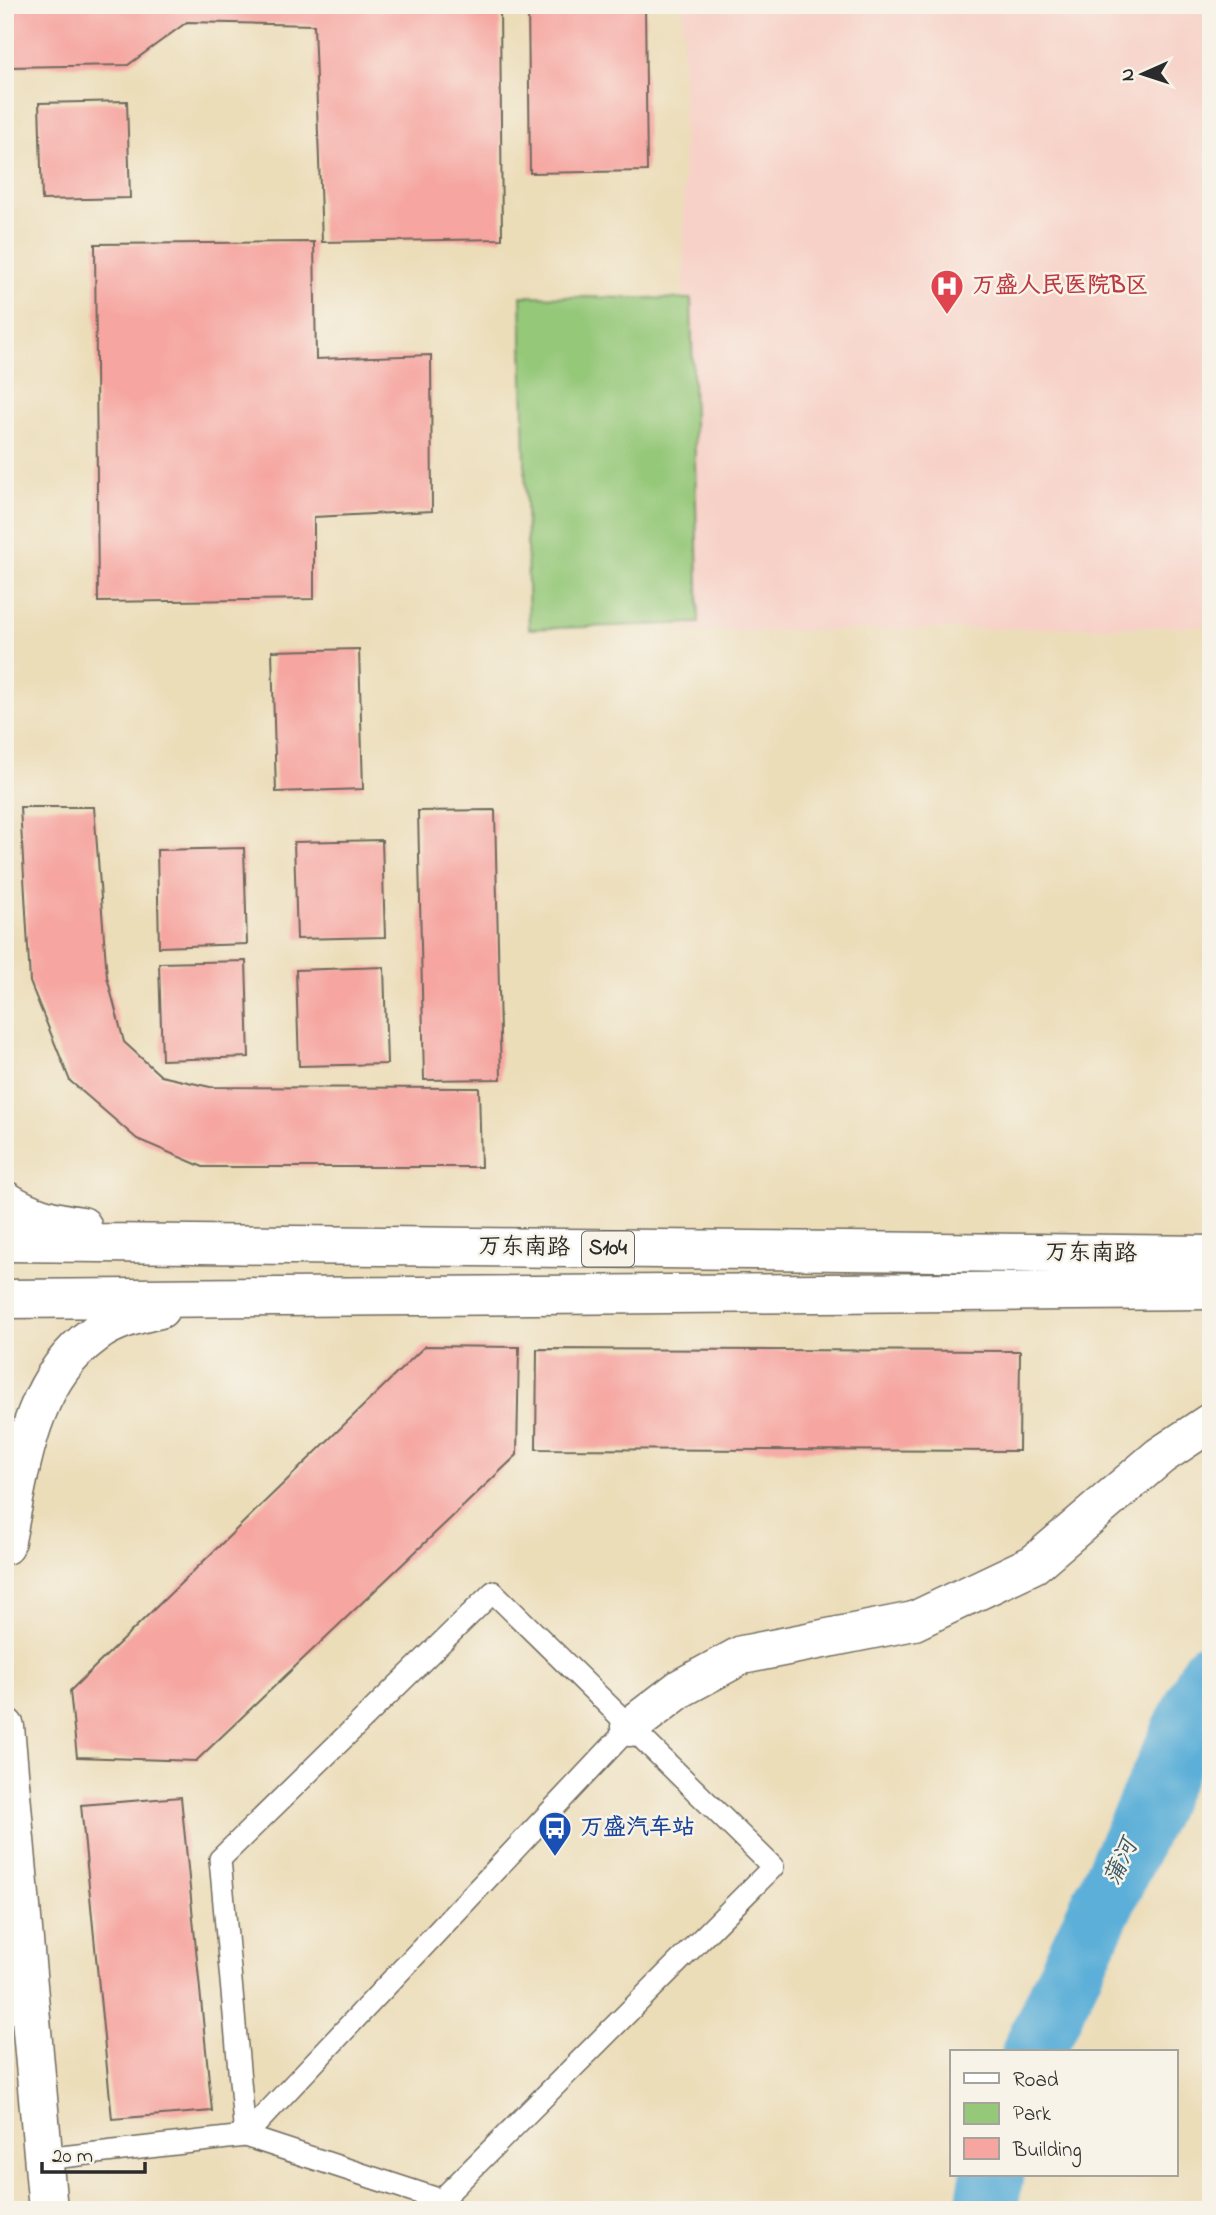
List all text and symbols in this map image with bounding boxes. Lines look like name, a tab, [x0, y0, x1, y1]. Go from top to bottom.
north arrow	[1108, 38, 1178, 108]
text: N	[1115, 67, 1142, 82]
hospital icon: 万盛人民医院B区	[928, 267, 966, 316]
place label: 万盛人民医院B区	[972, 270, 1148, 303]
street label: 万东南路	[478, 1231, 570, 1265]
road number: S104	[582, 1232, 634, 1266]
street label: 万东南路	[1045, 1237, 1137, 1271]
bus stop icon: 万盛汽车站	[536, 1809, 574, 1858]
place label: 万盛汽车站	[580, 1812, 695, 1845]
water label: 蒲河	[1096, 1830, 1150, 1892]
legend	[950, 2050, 1178, 2176]
text: Road	[1013, 2066, 1059, 2096]
text: Park	[1013, 2100, 1052, 2130]
scale bar	[42, 2131, 145, 2175]
text: Building	[1012, 2136, 1082, 2168]
text: 20 m	[52, 2142, 93, 2172]

